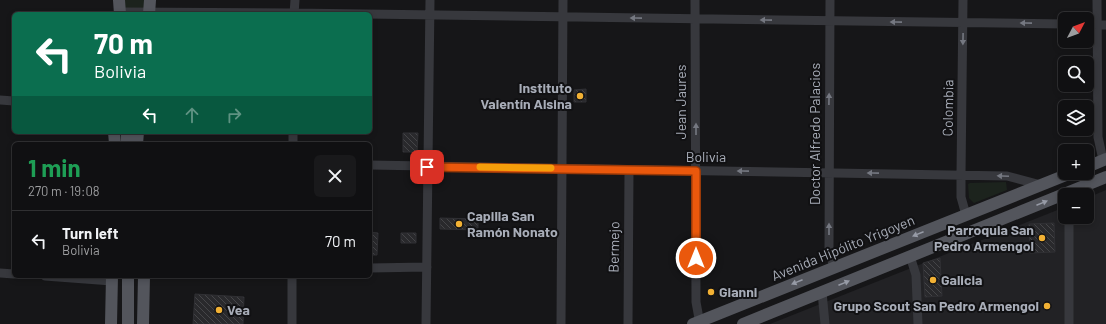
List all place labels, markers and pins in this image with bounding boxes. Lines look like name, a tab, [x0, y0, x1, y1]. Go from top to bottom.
place label: Instituto Valentín Alsina	[480, 79, 572, 112]
marker: Instituto Valentín Alsina	[575, 91, 585, 101]
pin	[410, 150, 444, 184]
place label: Capilla San Ramón Nonato	[467, 207, 558, 240]
marker: Capilla San Ramón Nonato	[454, 219, 464, 229]
place label: Parroquia San Pedro Armengol	[934, 221, 1034, 254]
marker: Parroquia San Pedro Armengol	[1037, 233, 1047, 243]
place label: Galicia	[941, 271, 982, 288]
marker: Galicia	[928, 275, 938, 285]
place label: Gianni	[719, 283, 757, 300]
marker: Gianni	[706, 287, 716, 297]
place label: Grupo Scout San Pedro Armengol	[834, 297, 1039, 314]
place label: Vea	[227, 301, 250, 318]
marker: Grupo Scout San Pedro Armengol	[1042, 301, 1052, 311]
marker: Vea	[214, 305, 224, 315]

